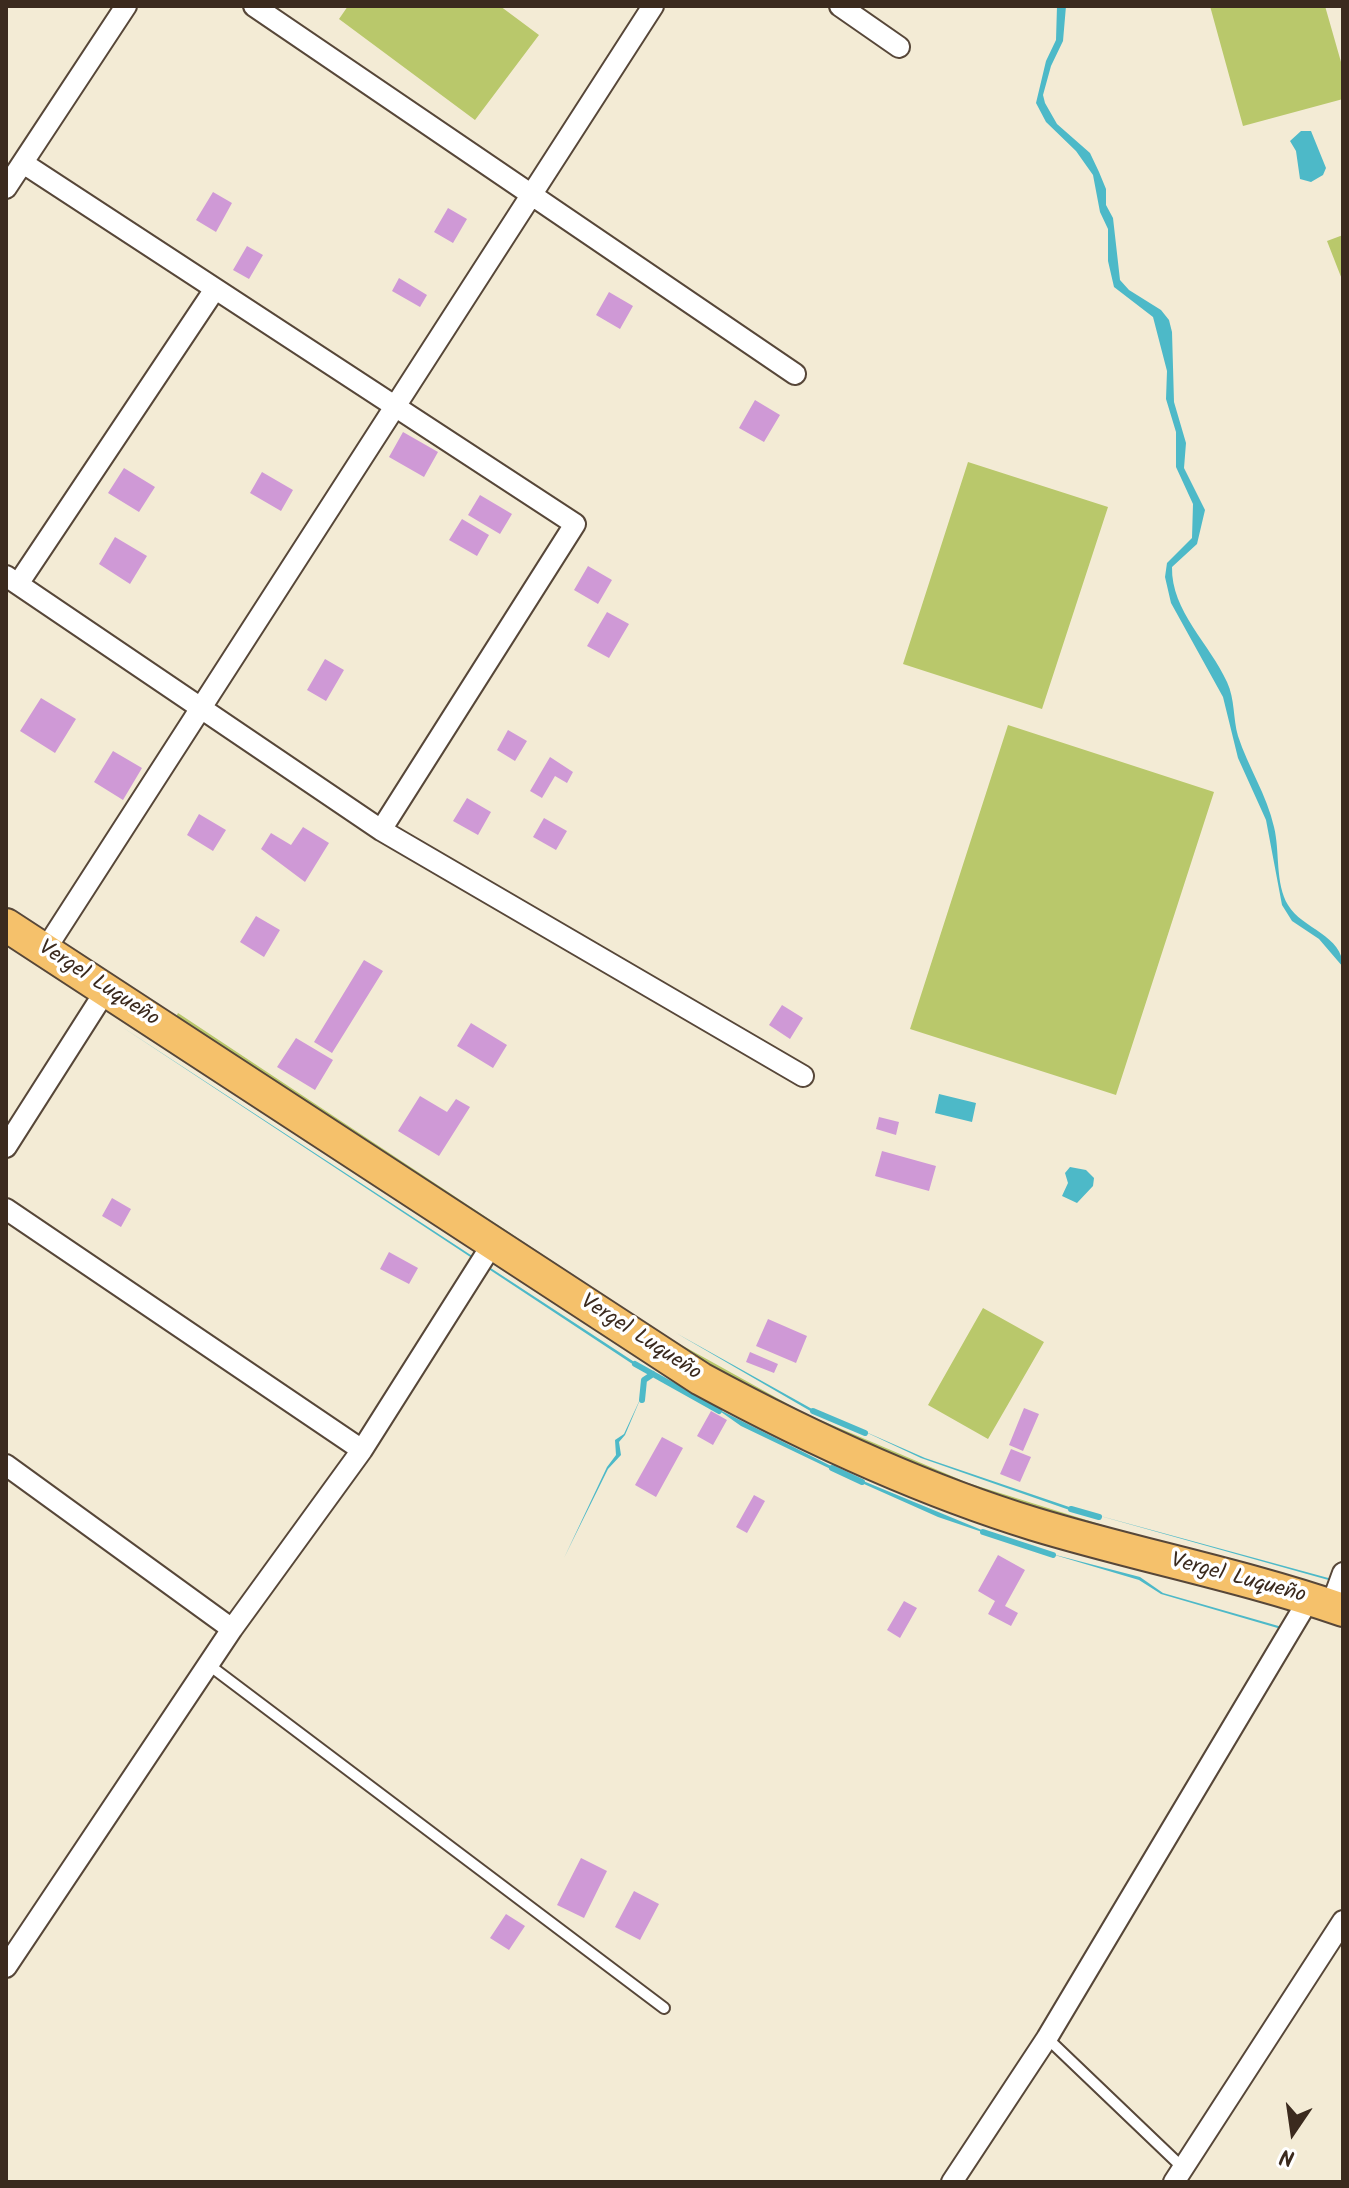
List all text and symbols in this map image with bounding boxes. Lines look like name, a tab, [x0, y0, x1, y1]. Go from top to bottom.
street label: Vergel Luqueño	[33, 936, 163, 1034]
street label: Vergel Luqueño	[575, 1290, 705, 1388]
street label: Vergel Luqueño	[1168, 1549, 1308, 1611]
north arrow	[1253, 2092, 1333, 2172]
text: N	[1277, 2137, 1298, 2174]

